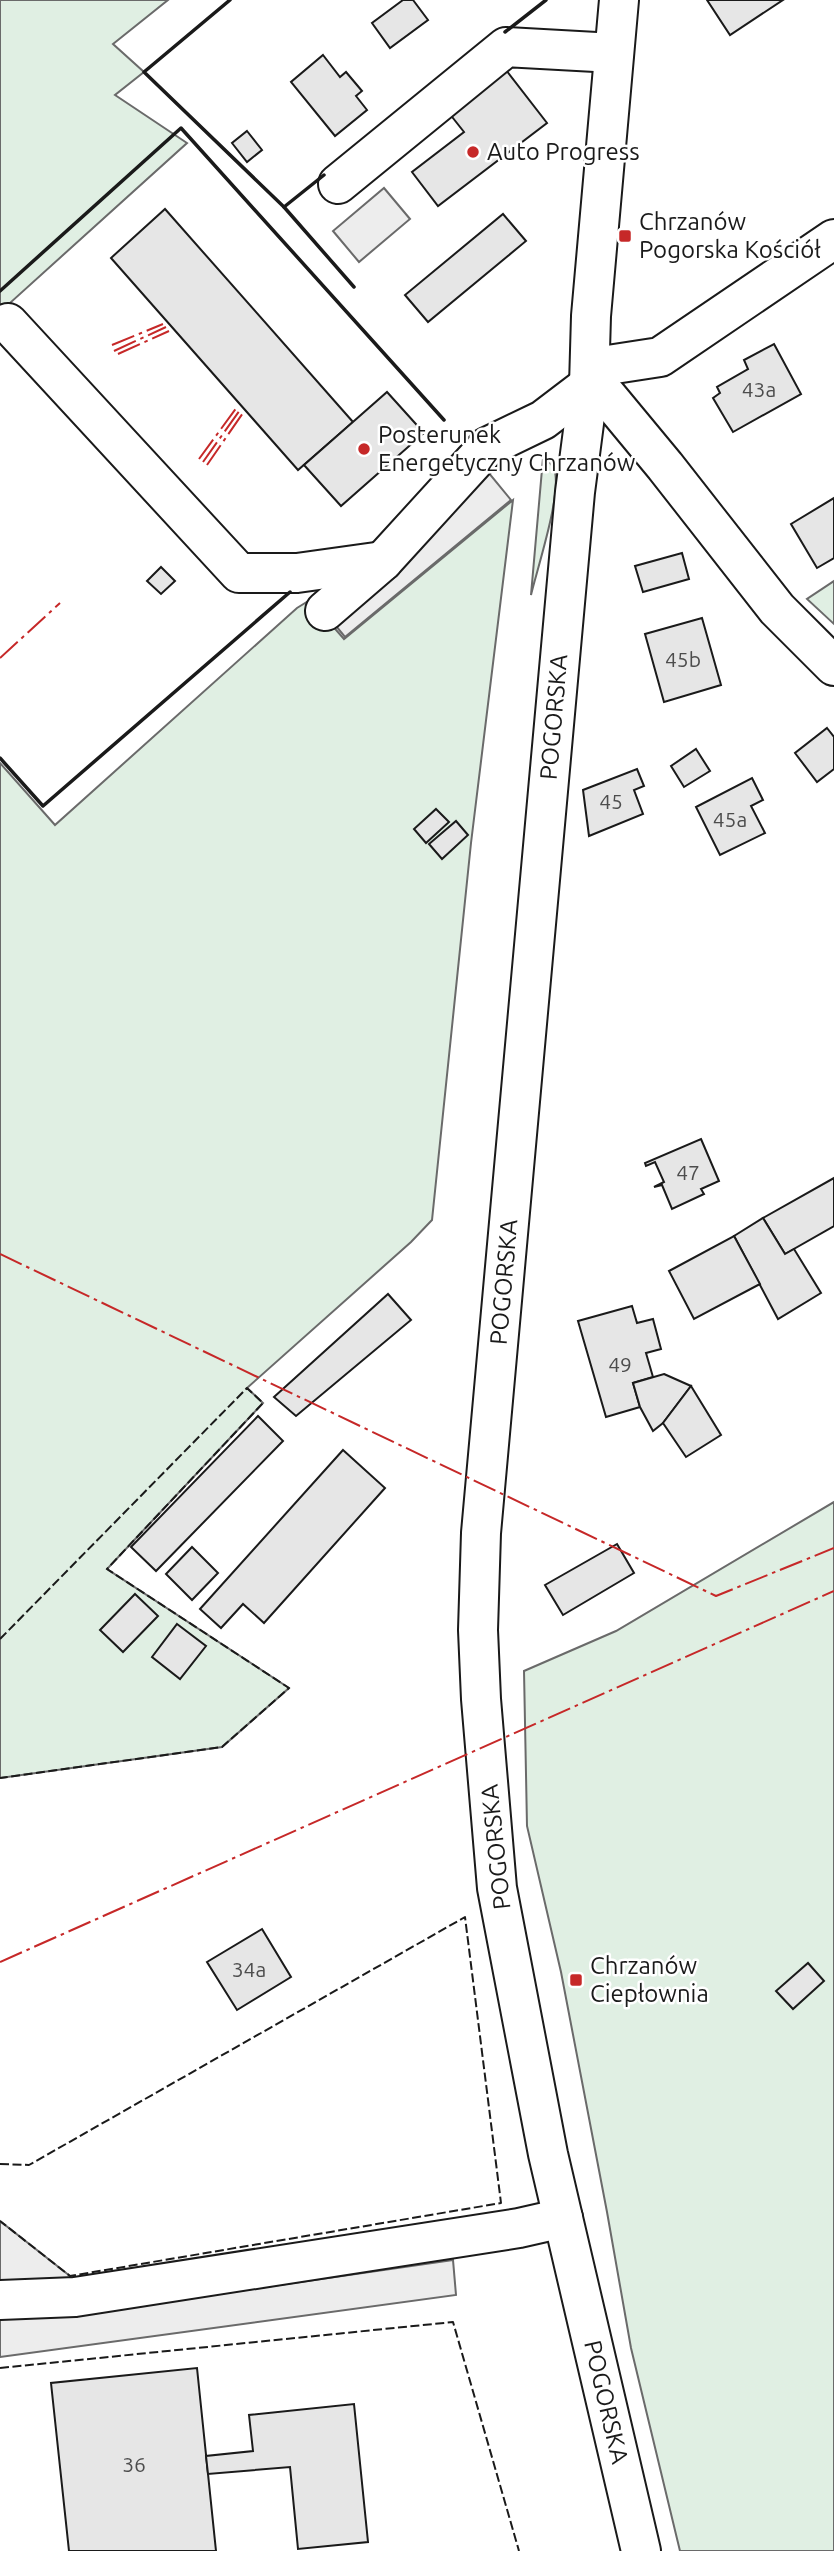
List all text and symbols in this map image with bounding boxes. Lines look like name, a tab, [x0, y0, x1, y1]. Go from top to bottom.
place label: Auto Progress	[487, 138, 640, 165]
marker: Auto Progress	[465, 144, 481, 160]
place label: Chrzanów Pogorska Kościół	[639, 208, 821, 263]
marker: Chrzanów Pogorska Kościół	[617, 228, 633, 244]
house number: 43a	[742, 377, 776, 401]
place label: Posterunek Energetyczny Chrzanów	[378, 421, 636, 476]
marker: Posterunek Energetyczny Chrzanów	[356, 441, 372, 457]
house number: 45b	[665, 647, 701, 671]
street label: POGORSKA	[535, 653, 572, 781]
house number: 45	[599, 789, 623, 813]
house number: 45a	[713, 807, 747, 831]
house number: 47	[676, 1160, 700, 1184]
street label: POGORSKA	[485, 1218, 522, 1346]
house number: 49	[608, 1352, 632, 1376]
street label: POGORSKA	[475, 1783, 516, 1911]
place label: Chrzanów Ciepłownia	[590, 1952, 709, 2007]
house number: 34a	[232, 1957, 266, 1981]
marker: Chrzanów Ciepłownia	[568, 1972, 584, 1988]
street label: POGORSKA	[579, 2337, 634, 2467]
house number: 36	[122, 2452, 146, 2476]

